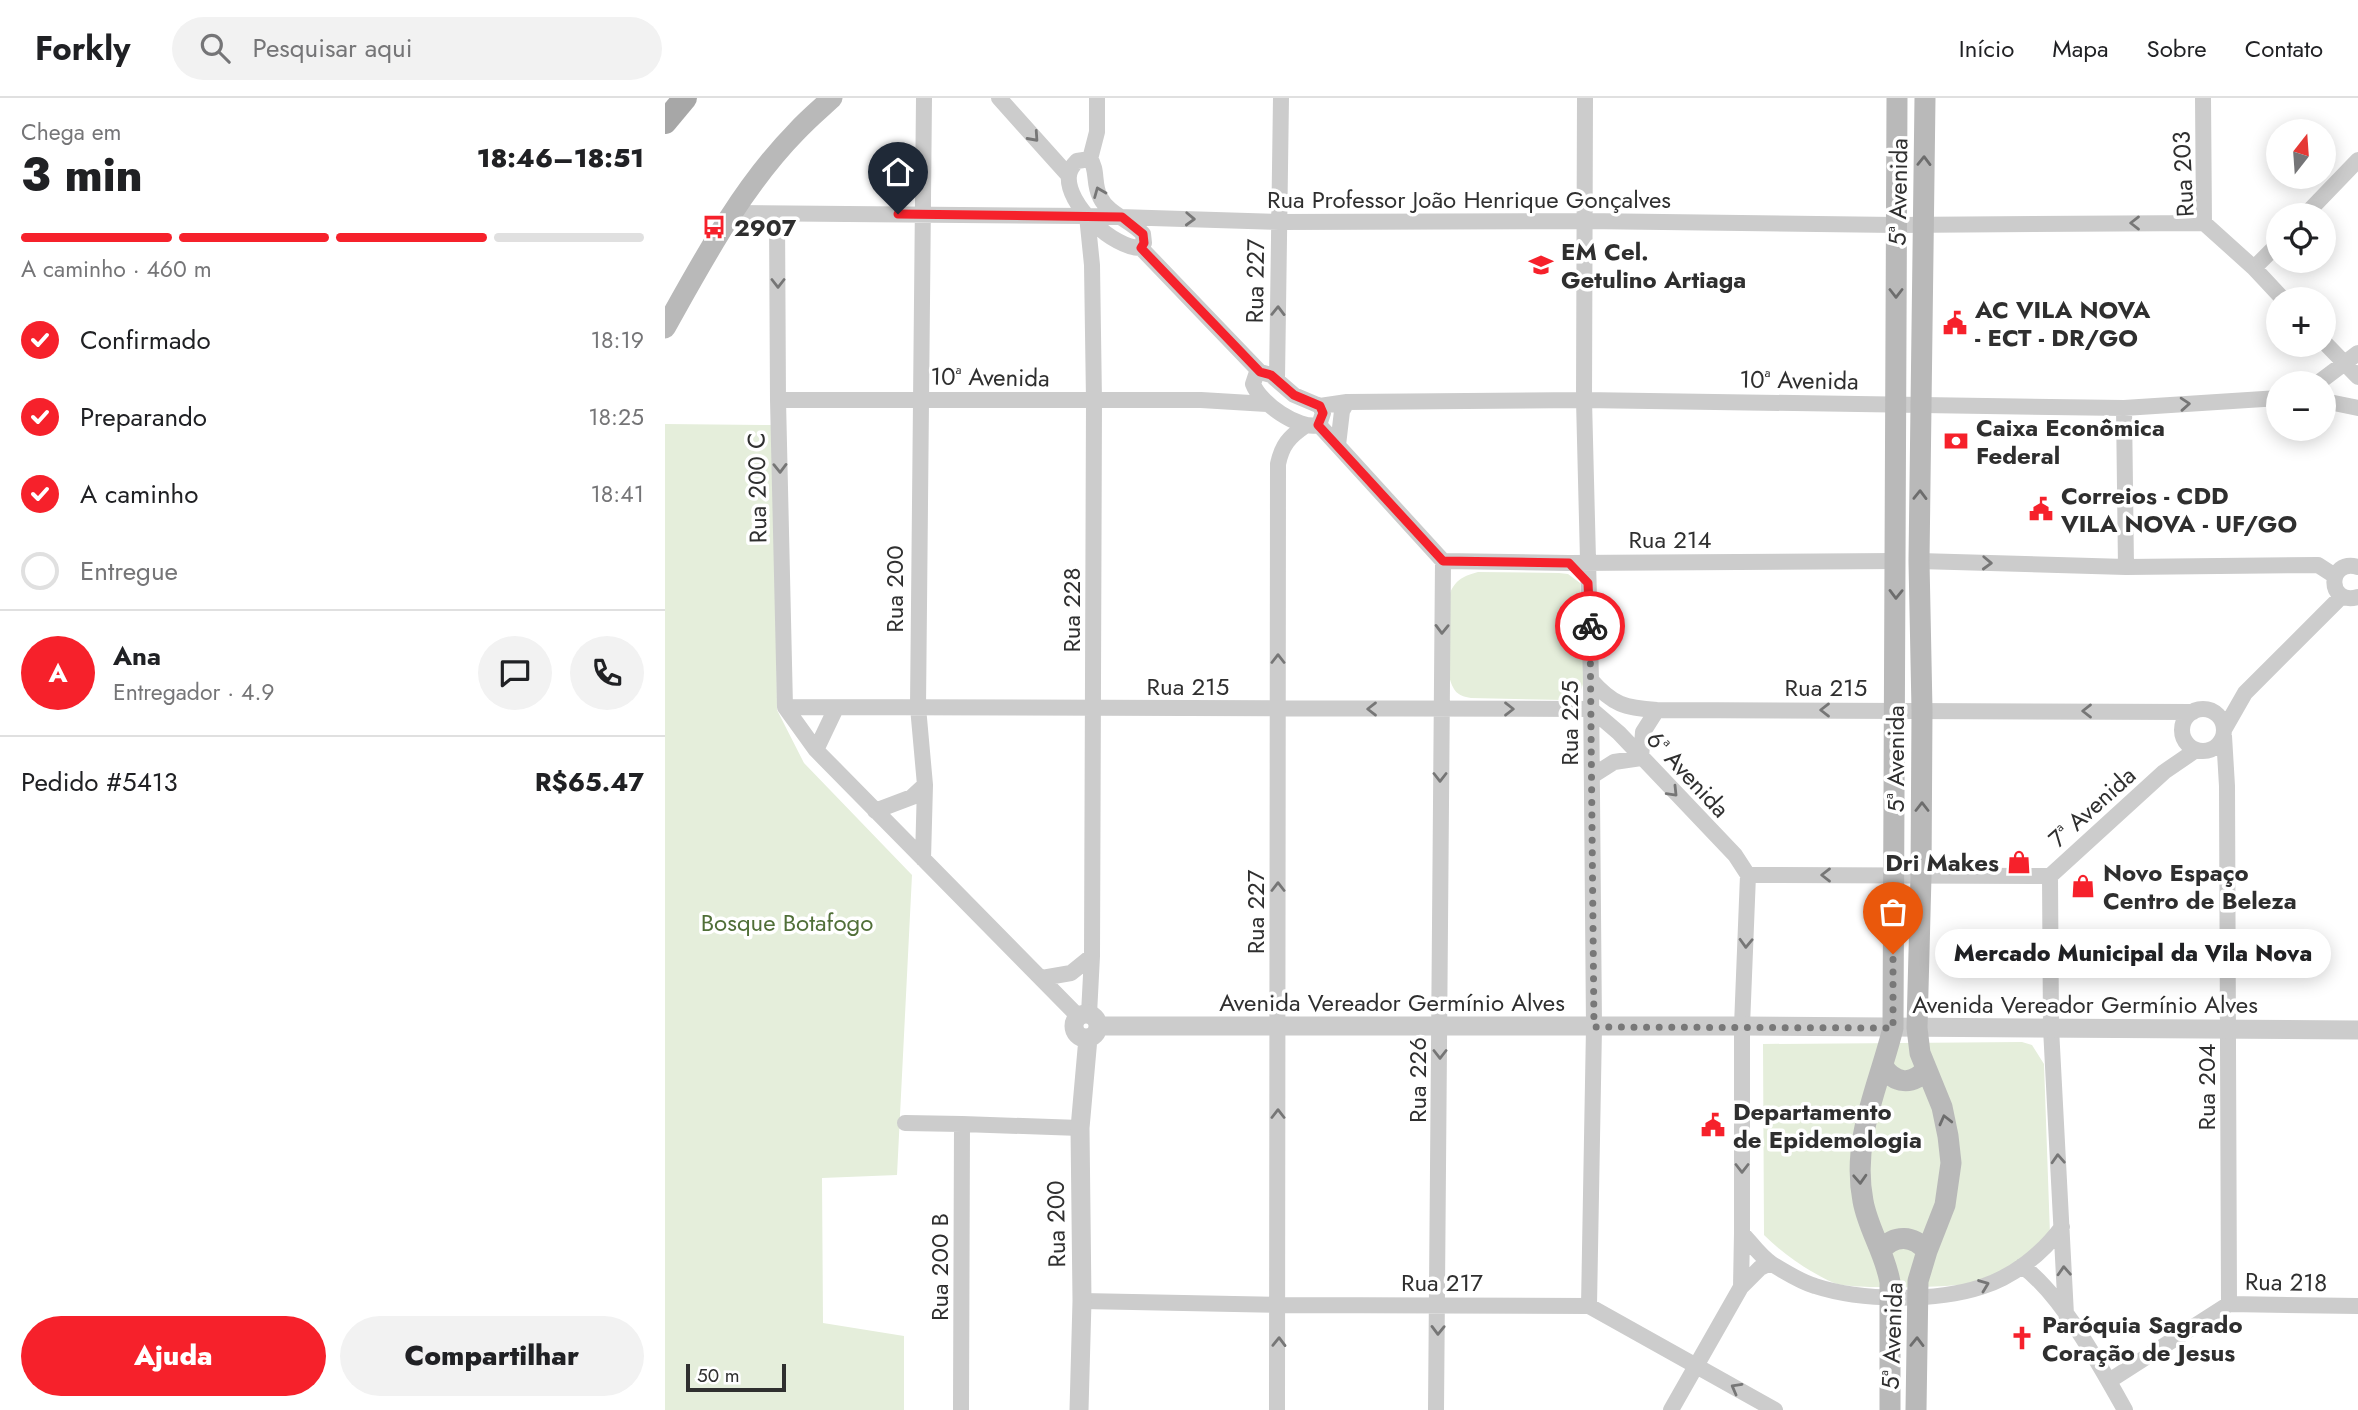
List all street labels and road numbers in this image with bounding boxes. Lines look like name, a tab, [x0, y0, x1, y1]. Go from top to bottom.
street label: Rua 203	[2163, 130, 2203, 218]
street label: 5ª Avenida	[1880, 138, 1916, 246]
street label: Rua Professor João Henrique Gonçalves	[1267, 182, 1671, 217]
street label: Rua 227	[1237, 238, 1273, 324]
street label: 10ª Avenida	[930, 358, 1050, 396]
street label: 10ª Avenida	[1739, 361, 1859, 399]
street label: Rua 200 C	[739, 432, 775, 544]
street label: Rua 214	[1628, 522, 1712, 557]
street label: Rua 200	[877, 545, 912, 633]
street label: Rua 228	[1054, 567, 1089, 653]
street label: Rua 215	[1147, 669, 1229, 704]
street label: Rua 215	[1785, 670, 1867, 705]
street label: Rua 225	[1552, 680, 1587, 766]
street label: 5ª Avenida	[1878, 705, 1913, 813]
street label: 6ª Avenida	[1638, 723, 1738, 825]
street label: 7ª Avenida	[2041, 758, 2143, 856]
street label: Rua 227	[1238, 869, 1273, 954]
street label: Avenida Vereador Germínio Alves	[1219, 985, 1565, 1020]
street label: Avenida Vereador Germínio Alves	[1912, 987, 2258, 1022]
street label: Rua 226	[1400, 1037, 1435, 1123]
street label: Rua 204	[2189, 1044, 2224, 1130]
street label: Rua 200	[1038, 1180, 1074, 1268]
street label: Rua 200 B	[922, 1213, 957, 1321]
street label: Rua 218	[2245, 1264, 2327, 1300]
street label: Rua 217	[1401, 1265, 1483, 1300]
street label: 5ª Avenida	[1873, 1282, 1911, 1390]

